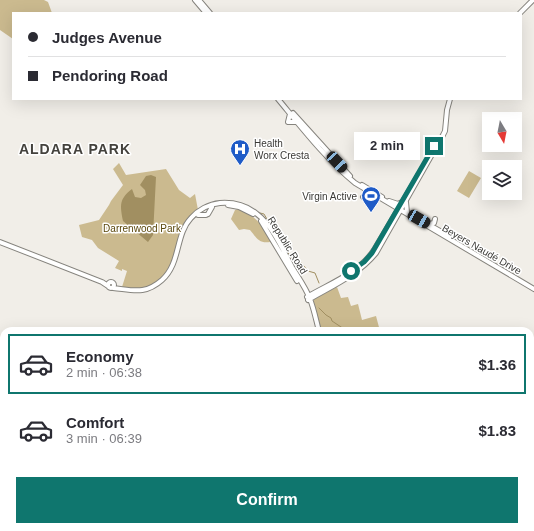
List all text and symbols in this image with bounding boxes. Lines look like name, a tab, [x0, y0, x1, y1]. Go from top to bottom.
text: Judges Avenue	[52, 29, 162, 46]
text: Pendoring Road	[52, 67, 168, 84]
north arrow	[482, 112, 522, 152]
map controls	[482, 112, 522, 200]
callout: 2 min	[354, 132, 420, 160]
route end	[425, 137, 443, 155]
hospital icon: Health Worx Cresta	[229, 138, 251, 166]
place label: Health Worx Cresta	[254, 138, 310, 161]
text: 2 min	[370, 138, 404, 153]
district label: ALDARA PARK	[19, 141, 131, 157]
car	[324, 149, 350, 175]
button: layers	[482, 160, 522, 200]
sports icon: Virgin Active	[360, 185, 382, 213]
place label: Virgin Active	[302, 191, 357, 202]
car	[406, 208, 432, 230]
street label: Republic Road	[266, 215, 310, 276]
street label: Beyers Naudé Drive	[440, 222, 524, 277]
park label: Darrenwood Park	[103, 223, 182, 234]
route start	[342, 262, 360, 280]
icon: car	[18, 346, 54, 382]
text: Economy	[66, 348, 134, 365]
text: $1.36	[478, 356, 516, 373]
text: 2 min · 06:38	[66, 365, 142, 380]
icon: car	[18, 412, 54, 448]
text: Comfort	[66, 414, 124, 431]
text: $1.83	[478, 422, 516, 439]
text: 3 min · 06:39	[66, 431, 142, 446]
button: Confirm	[16, 477, 518, 523]

